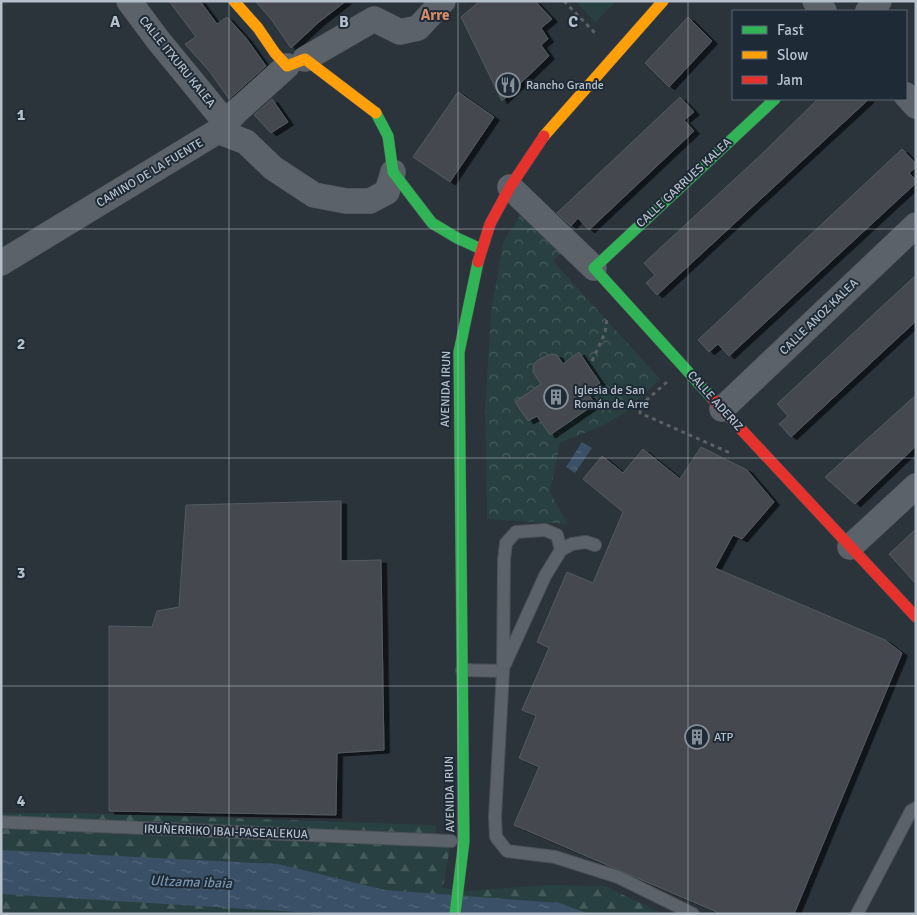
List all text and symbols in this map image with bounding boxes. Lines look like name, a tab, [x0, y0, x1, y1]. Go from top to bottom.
district label: Arre	[421, 6, 449, 24]
legend	[732, 10, 907, 100]
text: A	[110, 12, 121, 32]
text: B	[339, 12, 349, 32]
text: C	[568, 12, 578, 32]
street label: CALLE ITXURU KALEA	[136, 13, 219, 111]
text: Fast	[777, 21, 804, 39]
text: Slow	[777, 46, 808, 64]
text: Jam	[777, 71, 803, 89]
restaurant icon: Rancho Grande	[495, 72, 521, 98]
place label: Rancho Grande	[526, 78, 604, 93]
text: 1	[17, 105, 26, 125]
street label: CAMINO DE LA FUENTE	[94, 135, 206, 211]
street label: CALLE GARRUES KALEA	[633, 135, 735, 231]
street label: CALLE ANOZ KALEA	[777, 275, 862, 358]
text: 2	[17, 334, 25, 354]
street label: AVENIDA IRUN	[438, 351, 454, 427]
street label: CALLE ADERIZ	[684, 368, 746, 434]
place label: Iglesia de San Román de Arre	[574, 383, 649, 412]
building icon: Iglesia de San Román de Arre	[543, 384, 569, 410]
text: 3	[17, 563, 25, 583]
building icon: ATP	[684, 724, 710, 750]
place label: ATP	[714, 730, 734, 745]
street label: AVENIDA IRUN	[442, 756, 458, 832]
text: 4	[17, 791, 26, 811]
street label: IRUÑERRIKO IBAI-PASEALEKUA	[144, 822, 309, 842]
water label: Ultzama ibaia	[150, 872, 233, 892]

